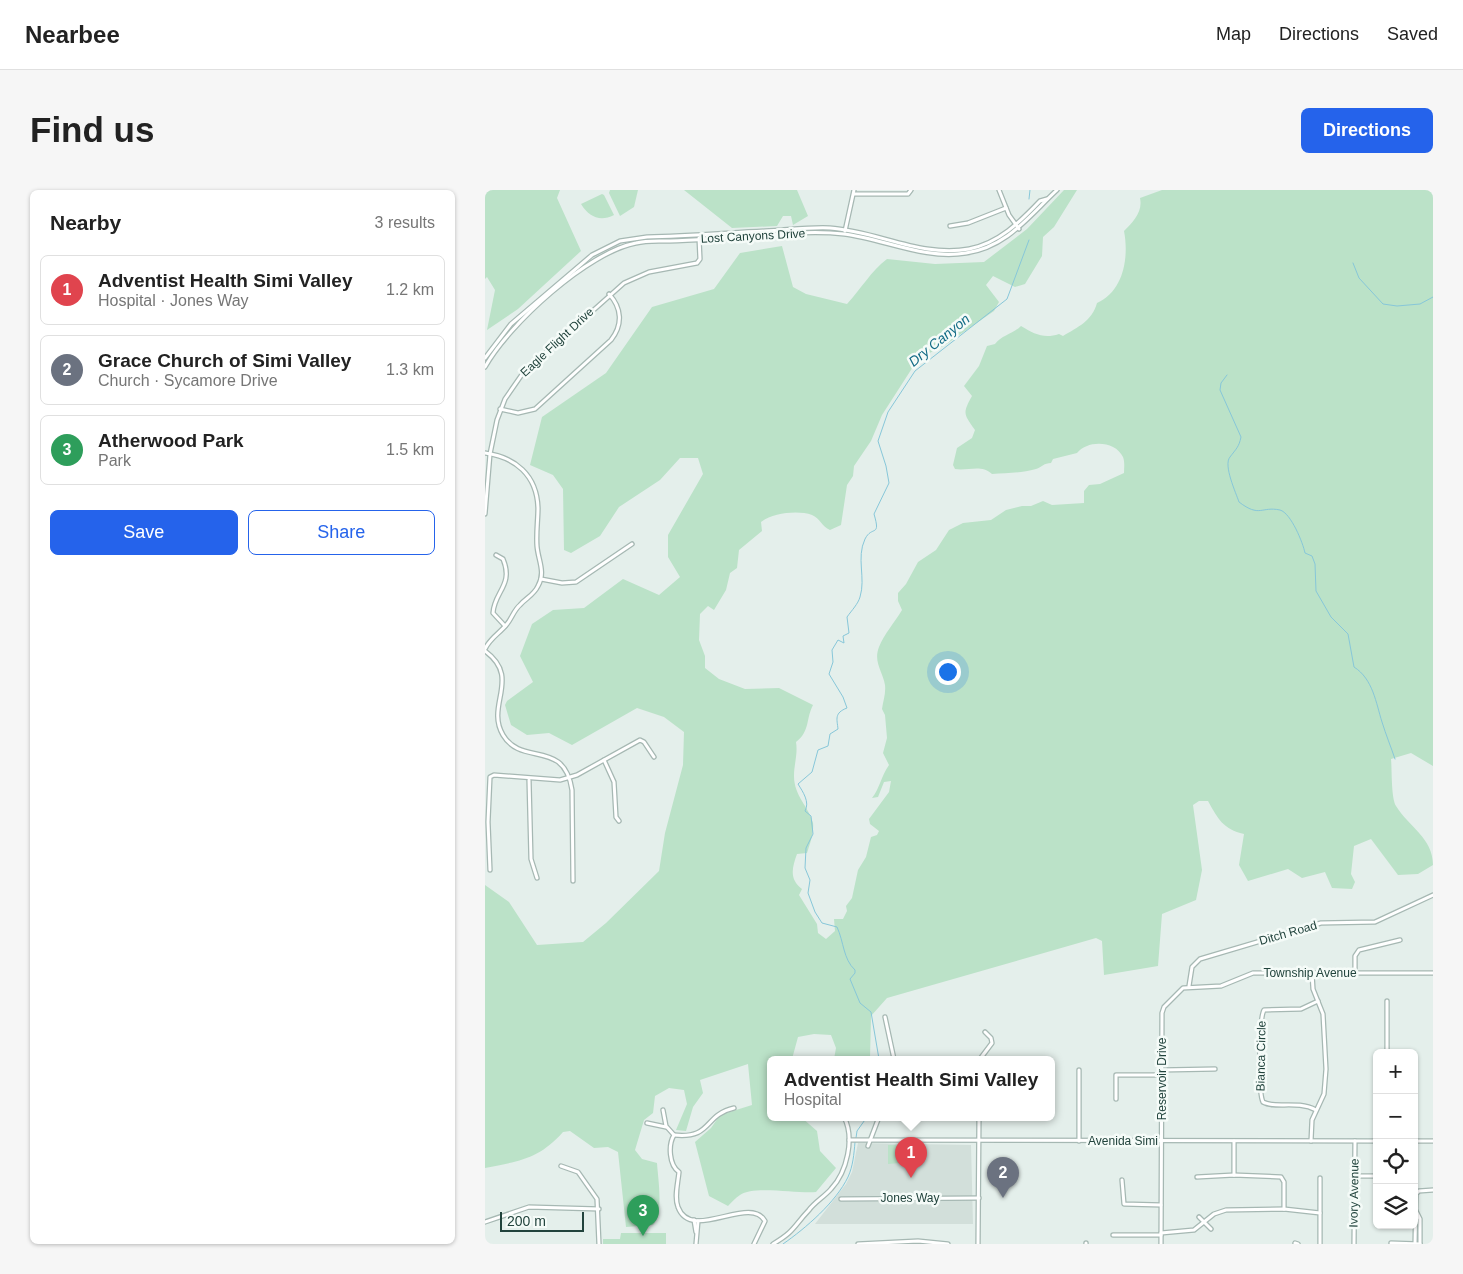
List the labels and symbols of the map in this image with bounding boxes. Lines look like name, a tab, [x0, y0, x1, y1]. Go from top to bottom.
street label: Lost Canyons Drive	[700, 226, 806, 246]
street label: Eagle Flight Drive	[518, 304, 597, 379]
water label: Dry Canyon	[905, 310, 973, 369]
your location	[935, 659, 961, 685]
street label: Ditch Road	[1258, 918, 1318, 948]
street label: Township Avenue	[1263, 966, 1357, 980]
street label: Bianca Circle	[1253, 1020, 1269, 1091]
street label: Reservoir Drive	[1155, 1037, 1169, 1120]
street label: Avenida Simi	[1088, 1134, 1158, 1148]
pin: 1	[895, 1137, 927, 1178]
pin: 2	[987, 1157, 1019, 1198]
street label: Ivory Avenue	[1346, 1158, 1362, 1228]
street label: Jones Way	[881, 1191, 939, 1205]
pin: 3	[627, 1195, 659, 1236]
scale bar	[500, 1209, 584, 1232]

